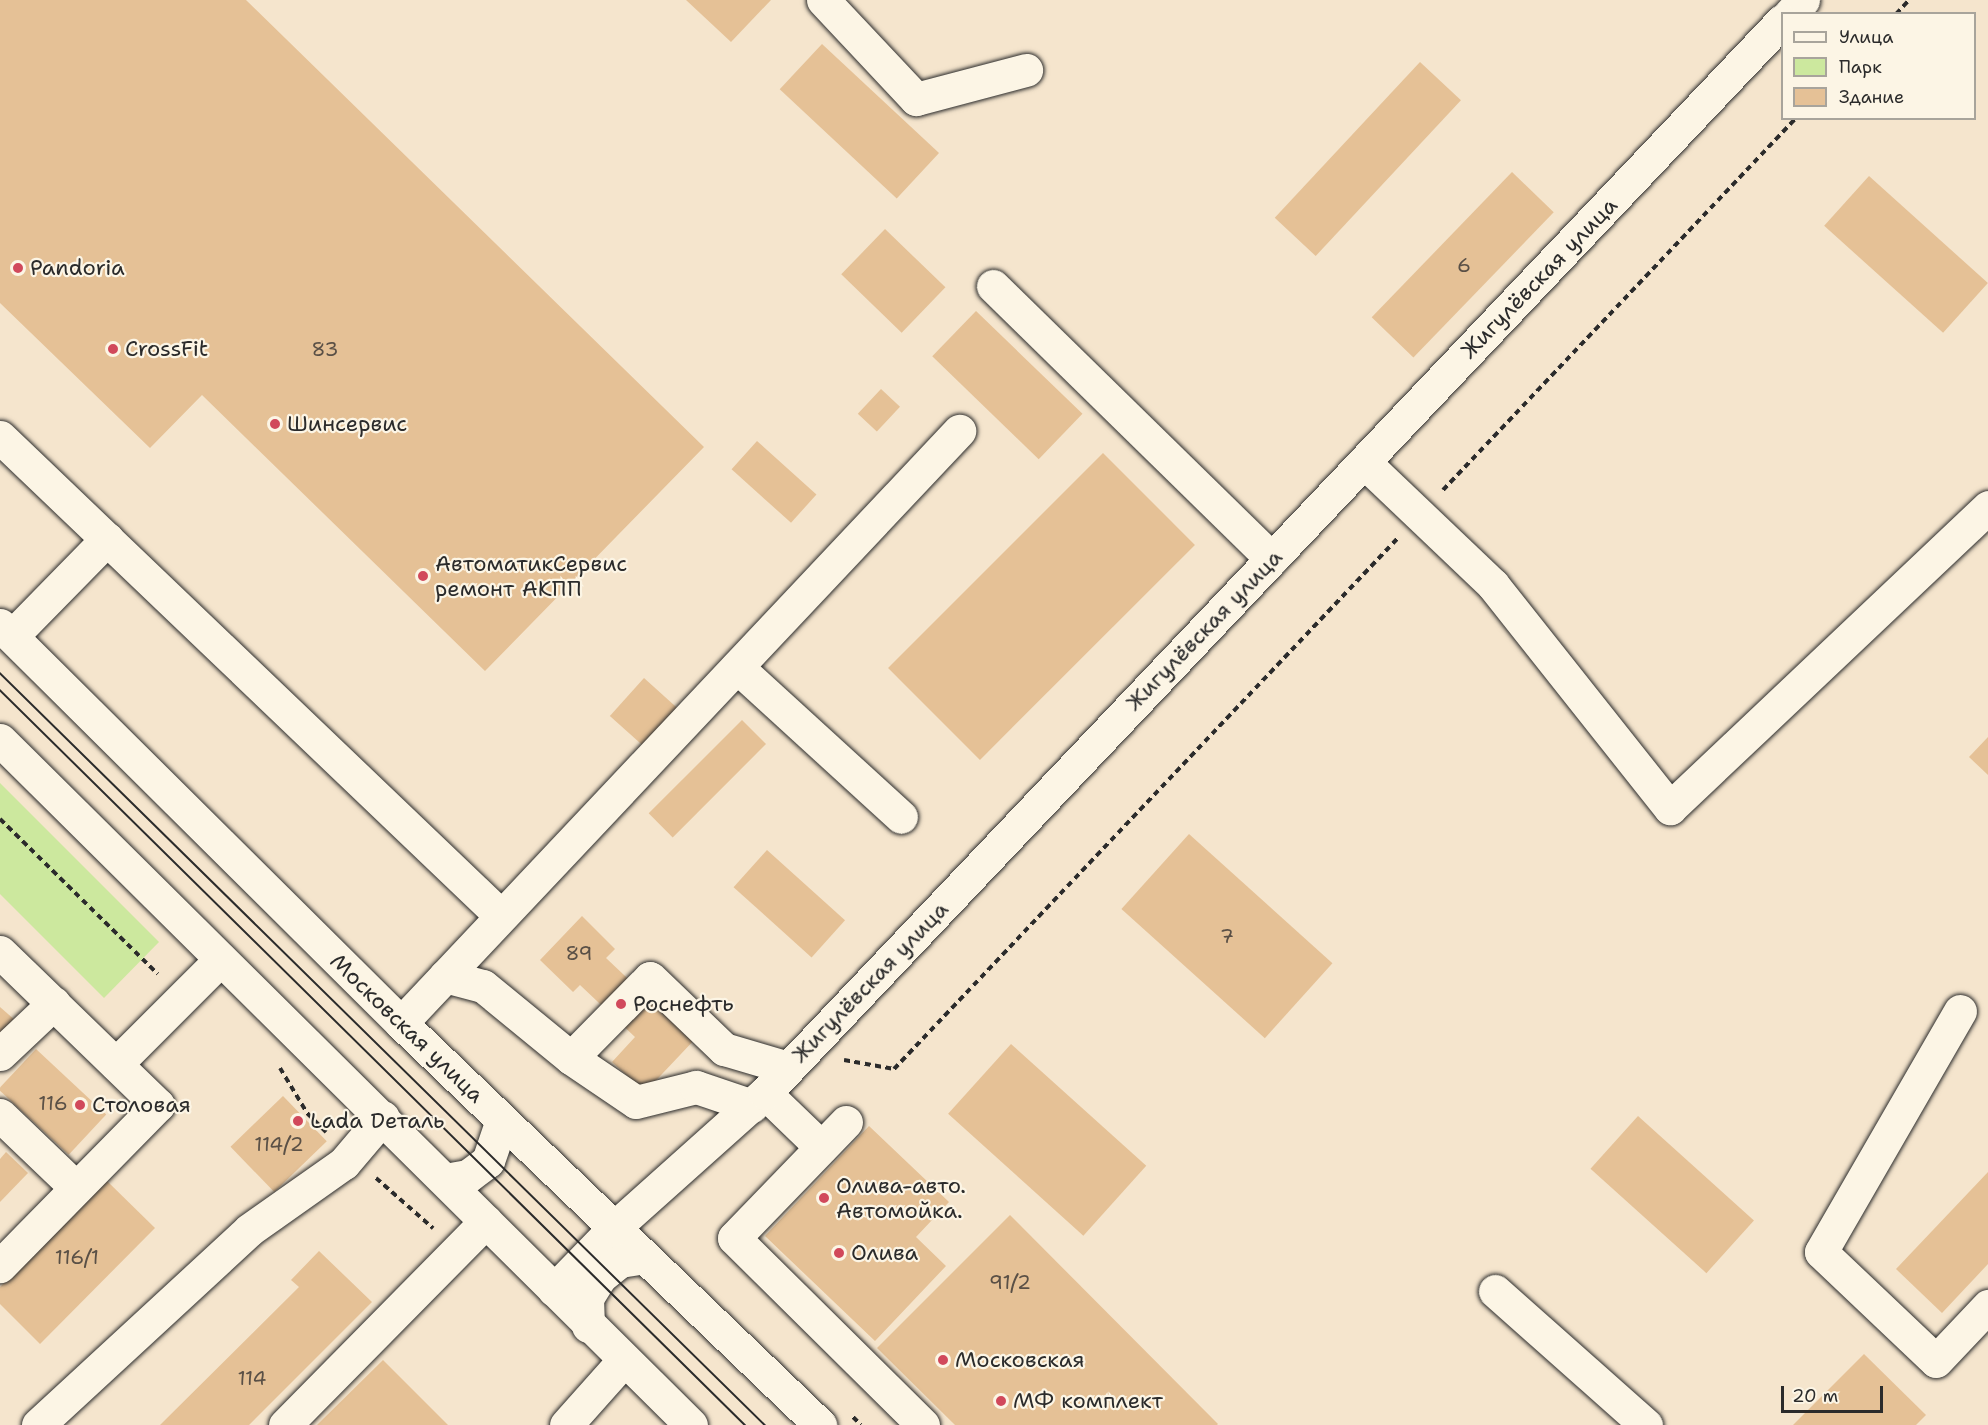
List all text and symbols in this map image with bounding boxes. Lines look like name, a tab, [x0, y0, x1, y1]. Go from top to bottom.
legend	[1781, 12, 1976, 120]
text: Улица	[1839, 25, 1893, 49]
text: Парк	[1839, 55, 1882, 79]
text: Здание	[1839, 85, 1904, 109]
street label: Жигулёвская улица	[1455, 192, 1623, 364]
house number: 6	[1457, 253, 1471, 277]
place label: Pandoria	[30, 255, 125, 281]
marker: Pandoria	[11, 261, 25, 275]
place label: CrossFit	[125, 336, 208, 362]
house number: 83	[312, 337, 338, 361]
marker: CrossFit	[106, 342, 120, 356]
place label: Шинсервис	[287, 411, 407, 437]
marker: Шинсервис	[268, 417, 282, 431]
street label: Жигулёвская улица	[1120, 544, 1288, 716]
place label: АвтоматикСервис ремонт АКПП	[435, 550, 627, 602]
marker: АвтоматикСервис ремонт АКПП	[416, 569, 430, 583]
street label: Жигулёвская улица	[786, 896, 954, 1068]
house number: 7	[1220, 924, 1234, 948]
house number: 89	[566, 941, 592, 965]
street label: Московская улица	[325, 948, 489, 1108]
place label: Роснефть	[633, 991, 734, 1017]
marker: Роснефть	[614, 997, 628, 1011]
house number: 116	[38, 1091, 68, 1115]
place label: Столовая	[92, 1092, 191, 1118]
marker: Столовая	[73, 1098, 87, 1112]
place label: Lada Dеталь	[310, 1108, 444, 1134]
marker: Lada Dеталь	[291, 1114, 305, 1128]
house number: 114/2	[254, 1132, 304, 1156]
place label: Олива-авто. Автомойка.	[836, 1172, 966, 1224]
marker: Олива-авто. Автомойка.	[817, 1191, 831, 1205]
place label: Олива	[851, 1240, 918, 1266]
house number: 116/1	[55, 1245, 99, 1269]
marker: Олива	[832, 1246, 846, 1260]
house number: 91/2	[989, 1270, 1031, 1294]
place label: Московская	[955, 1347, 1084, 1373]
marker: Московская	[936, 1353, 950, 1367]
house number: 114	[237, 1366, 267, 1390]
scale bar	[1784, 1374, 1886, 1412]
text: 20 m	[1792, 1384, 1838, 1408]
place label: МФ комплект	[1013, 1388, 1163, 1414]
marker: МФ комплект	[994, 1394, 1008, 1408]

